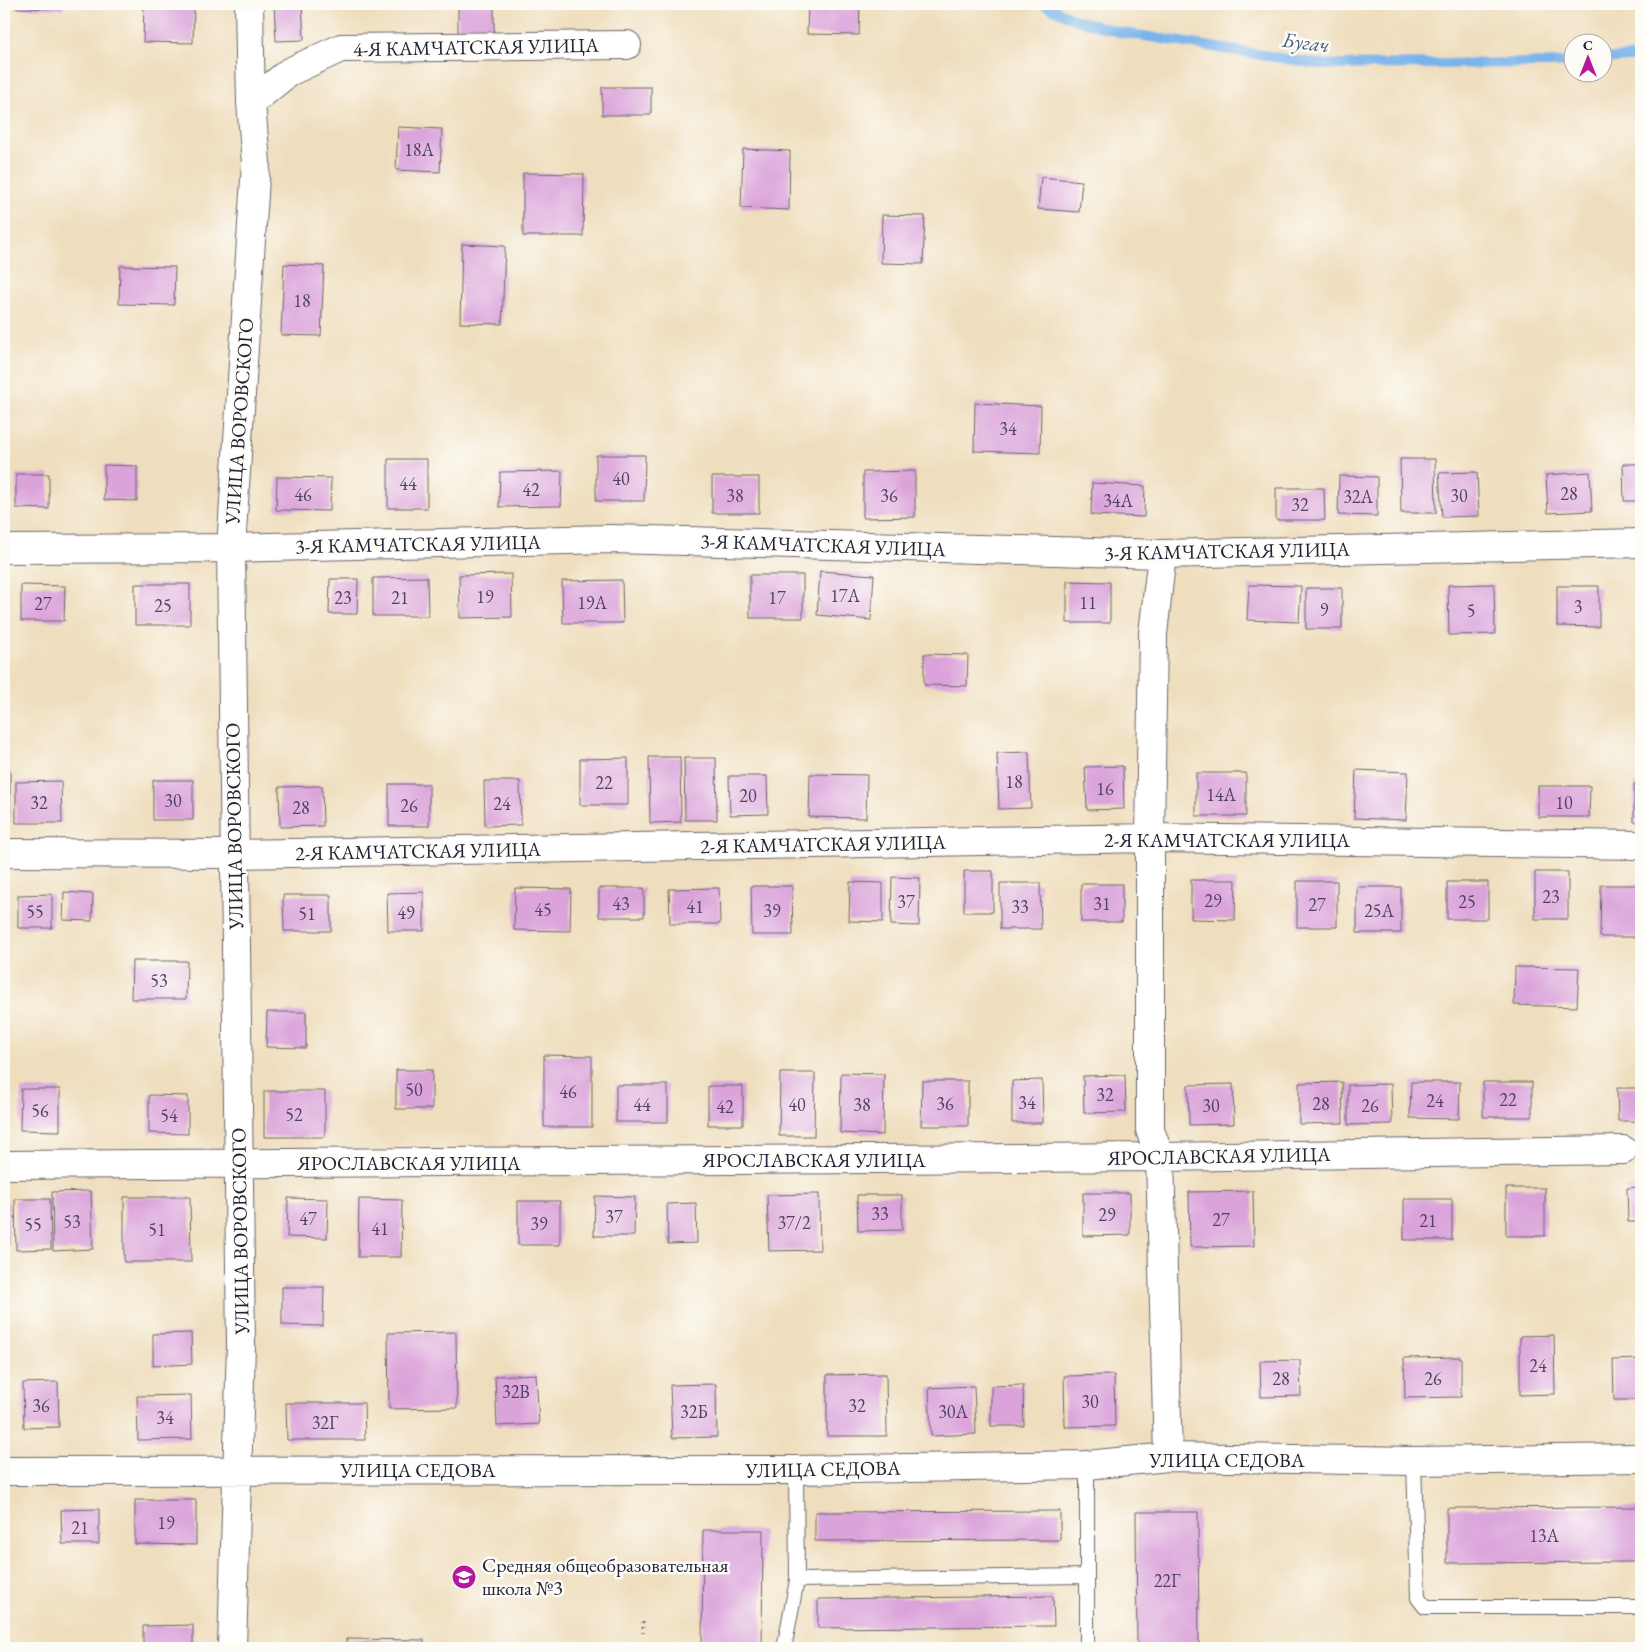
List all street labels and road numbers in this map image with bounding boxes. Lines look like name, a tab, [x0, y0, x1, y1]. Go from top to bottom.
street label: 4-Я КАМЧАТСКАЯ УЛИЦА	[353, 32, 599, 62]
street label: УЛИЦА ВОРОВСКОГО	[219, 317, 259, 526]
street label: 3-Я КАМЧАТСКАЯ УЛИЦА	[700, 528, 946, 562]
street label: 3-Я КАМЧАТСКАЯ УЛИЦА	[295, 529, 541, 559]
street label: 3-Я КАМЧАТСКАЯ УЛИЦА	[1104, 536, 1350, 566]
street label: УЛИЦА ВОРОВСКОГО	[219, 722, 249, 931]
street label: 2-Я КАМЧАТСКАЯ УЛИЦА	[1104, 827, 1350, 853]
street label: 2-Я КАМЧАТСКАЯ УЛИЦА	[700, 829, 946, 859]
street label: 2-Я КАМЧАТСКАЯ УЛИЦА	[295, 836, 541, 866]
street label: УЛИЦА ВОРОВСКОГО	[225, 1127, 255, 1336]
street label: ЯРОСЛАВСКАЯ УЛИЦА	[1106, 1141, 1331, 1171]
street label: ЯРОСЛАВСКАЯ УЛИЦА	[701, 1147, 926, 1173]
street label: ЯРОСЛАВСКАЯ УЛИЦА	[296, 1150, 521, 1176]
street label: УЛИЦА СЕДОВА	[1148, 1447, 1305, 1473]
street label: УЛИЦА СЕДОВА	[744, 1455, 901, 1483]
street label: УЛИЦА СЕДОВА	[339, 1457, 496, 1483]

